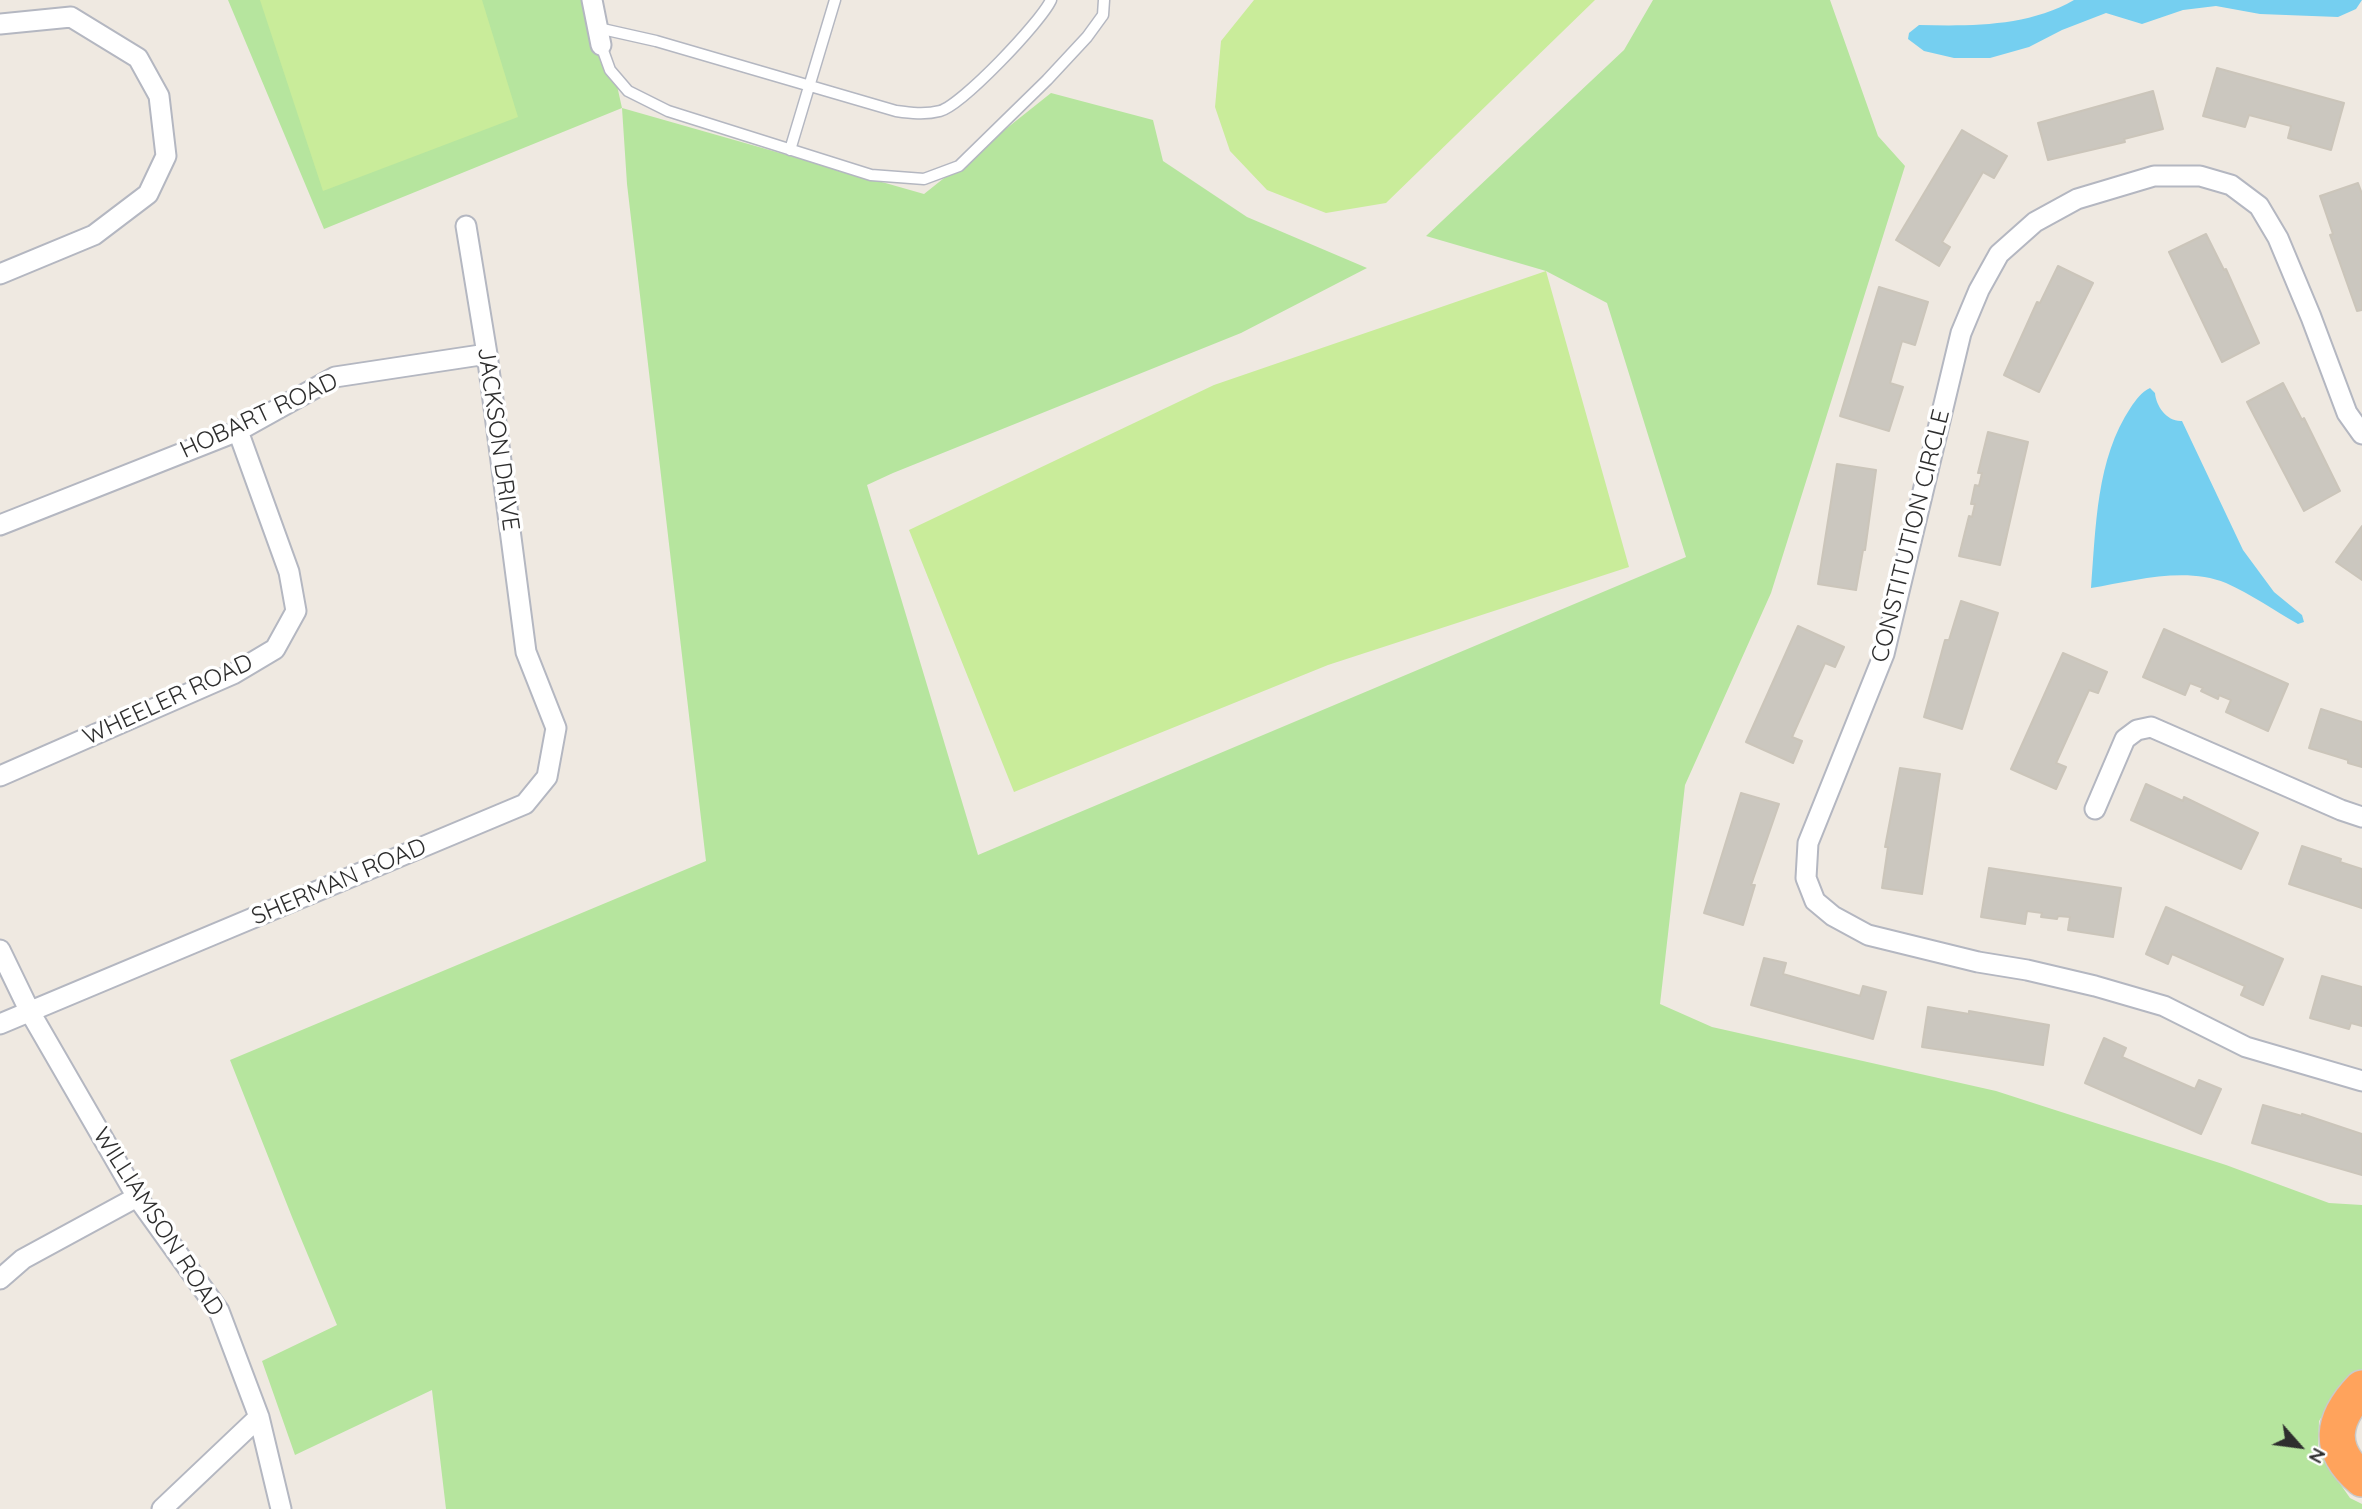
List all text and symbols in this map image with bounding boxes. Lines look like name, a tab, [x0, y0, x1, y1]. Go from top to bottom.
street label: JACKSON DRIVE	[471, 345, 525, 533]
street label: HOBART ROAD	[176, 367, 342, 465]
street label: CONSTITUTION CIRCLE	[1866, 407, 1956, 665]
street label: WHEELER ROAD	[79, 648, 257, 752]
street label: SHERMAN ROAD	[247, 832, 431, 932]
street label: WILLIAMSON ROAD	[86, 1122, 230, 1322]
north arrow	[2264, 1411, 2334, 1481]
text: N	[2304, 1444, 2331, 1468]

